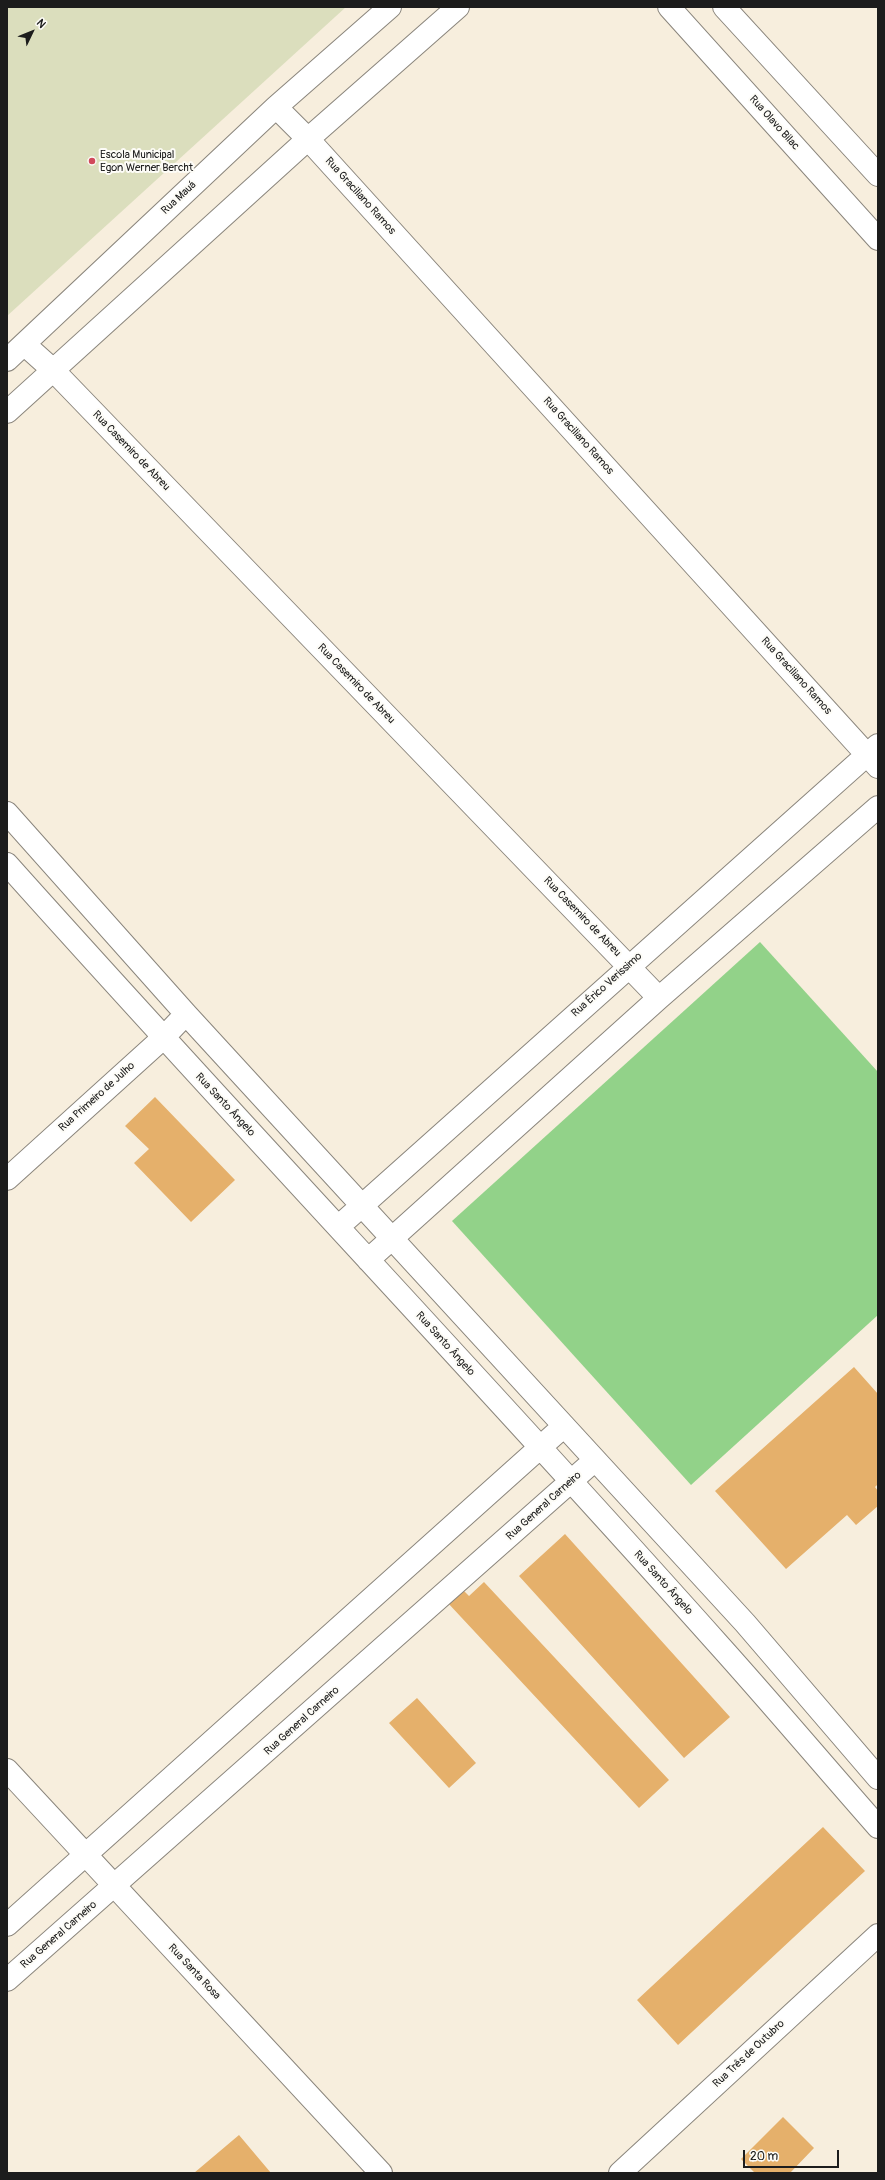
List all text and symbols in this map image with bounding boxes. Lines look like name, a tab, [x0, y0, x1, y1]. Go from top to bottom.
north arrow	[12, 12, 52, 52]
text: N	[34, 16, 48, 31]
street label: Rua Olavo Bilac	[746, 93, 802, 153]
place label: Escola Municipal Egon Werner Bercht	[100, 148, 193, 174]
street label: Rua Graciliano Ramos	[322, 155, 398, 237]
marker: Escola Municipal Egon Werner Bercht	[87, 156, 97, 166]
street label: Rua Mauá	[159, 179, 199, 217]
street label: Rua Graciliano Ramos	[540, 395, 616, 477]
street label: Rua Casemiro de Abreu	[90, 408, 172, 494]
street label: Rua Graciliano Ramos	[758, 635, 834, 717]
street label: Rua Casemiro de Abreu	[315, 641, 397, 727]
street label: Rua Casemiro de Abreu	[541, 874, 623, 960]
street label: Rua Érico Verissimo	[569, 950, 645, 1020]
street label: Rua Primeiro de Julho	[56, 1059, 138, 1135]
street label: Rua Santo Ângelo	[192, 1071, 258, 1139]
street label: Rua Santo Ângelo	[413, 1309, 477, 1379]
street label: Rua General Carneiro	[504, 1469, 584, 1543]
street label: Rua Santo Ângelo	[631, 1548, 695, 1618]
street label: Rua General Carneiro	[262, 1684, 342, 1758]
street label: Rua General Carneiro	[18, 1898, 100, 1972]
street label: Rua Santa Rosa	[165, 1942, 223, 2002]
street label: Rua Três de Outubro	[710, 2017, 788, 2091]
scale bar	[745, 2142, 841, 2168]
text: 20 m	[750, 2149, 778, 2164]

